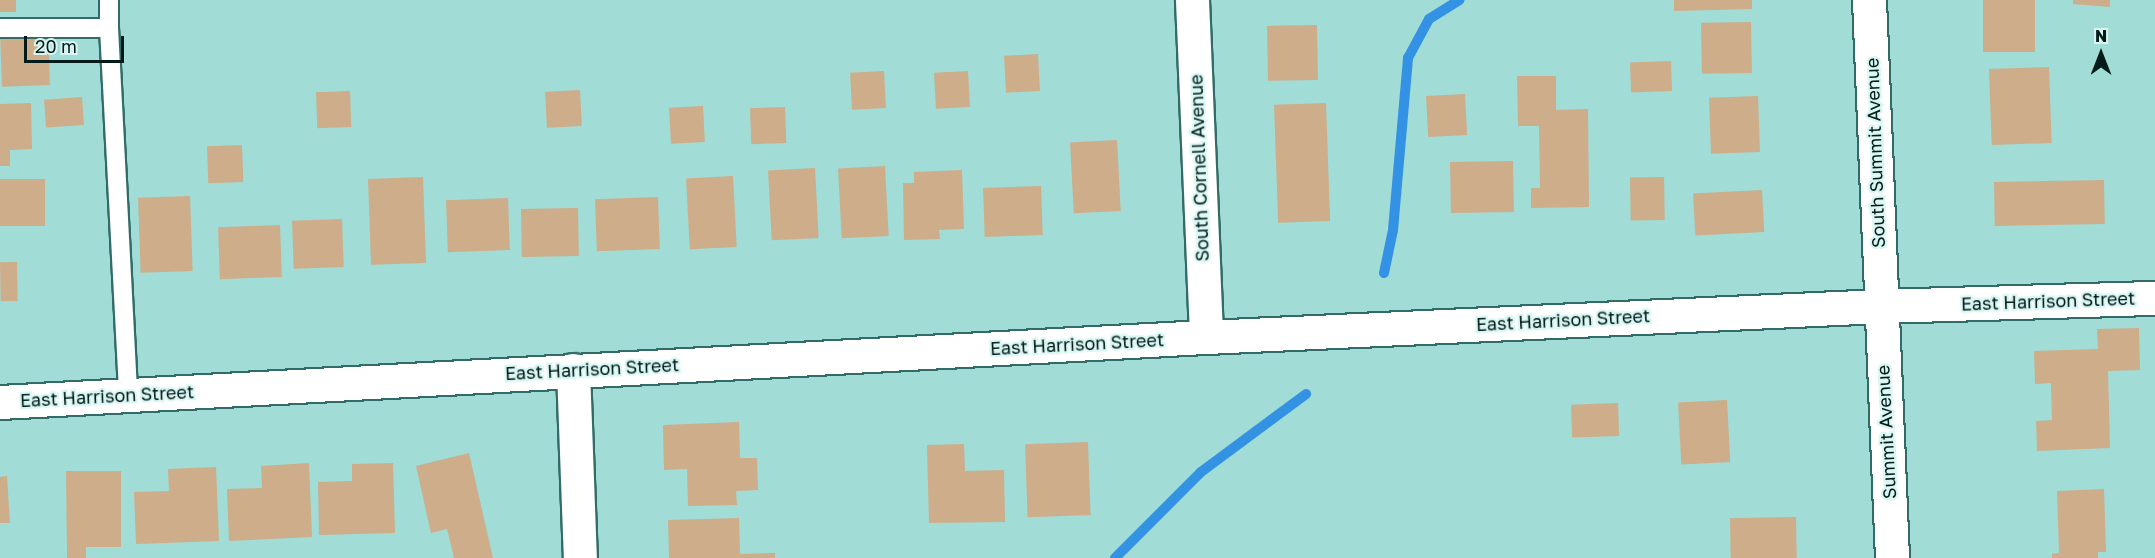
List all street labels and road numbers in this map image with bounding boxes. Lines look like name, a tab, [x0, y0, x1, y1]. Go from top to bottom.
street label: South Summit Avenue	[1861, 58, 1889, 248]
street label: South Cornell Avenue	[1185, 74, 1213, 262]
street label: East Harrison Street	[1961, 287, 2135, 315]
street label: East Harrison Street	[1475, 305, 1651, 335]
street label: East Harrison Street	[989, 329, 1165, 359]
street label: East Harrison Street	[504, 354, 680, 384]
street label: Summit Avenue	[1872, 364, 1900, 500]
street label: East Harrison Street	[19, 381, 195, 411]

